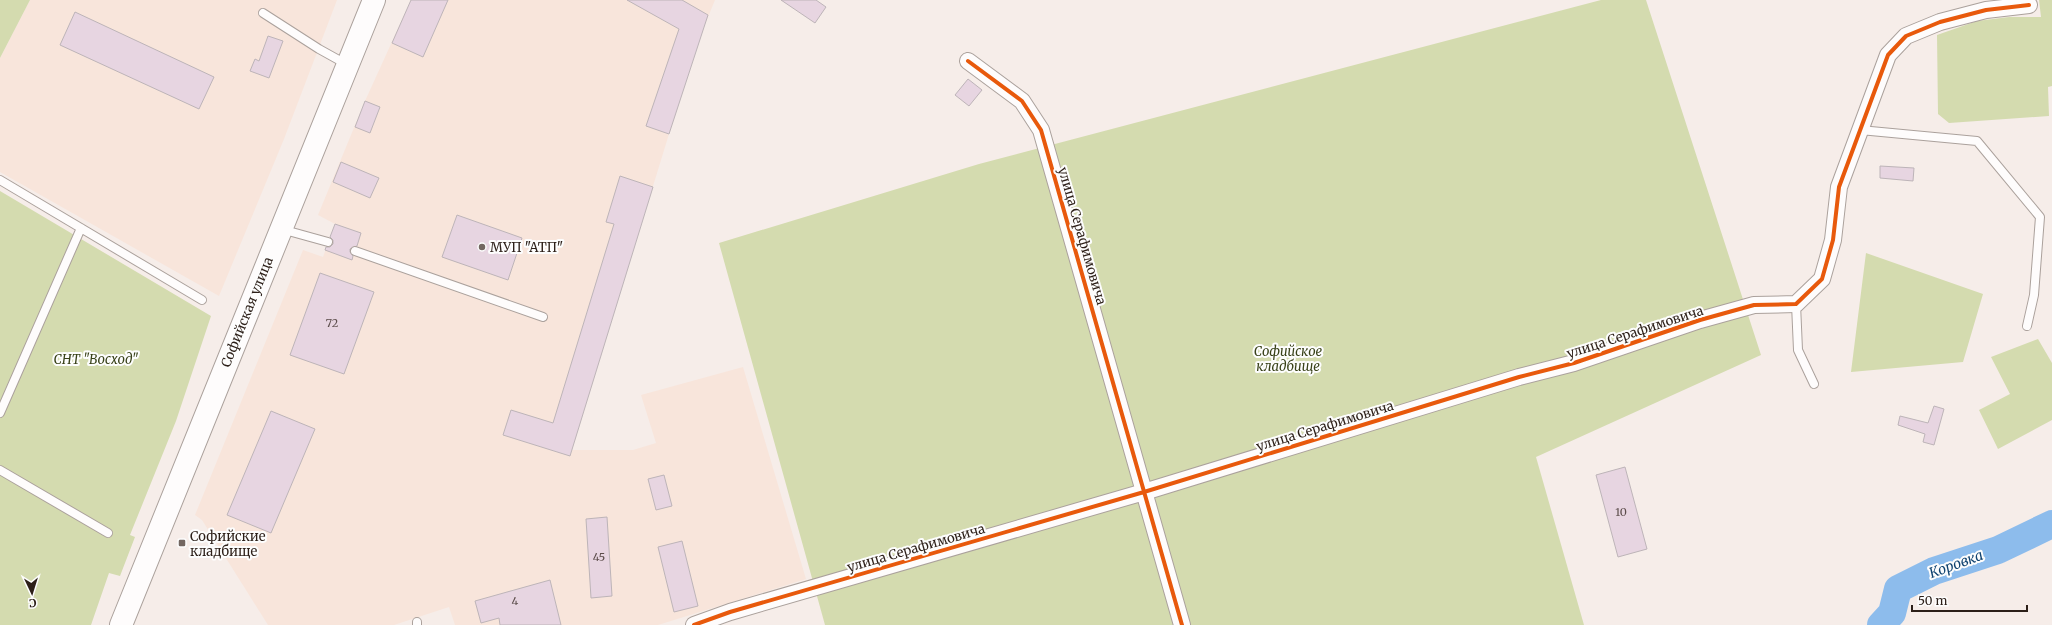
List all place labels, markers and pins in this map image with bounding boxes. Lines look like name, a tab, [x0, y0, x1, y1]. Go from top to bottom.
place label: МУП "АТП"	[490, 239, 563, 256]
marker: МУП "АТП"	[477, 242, 487, 252]
place label: Софийские кладбище	[190, 528, 266, 560]
marker: Софийские кладбище	[177, 538, 187, 548]

